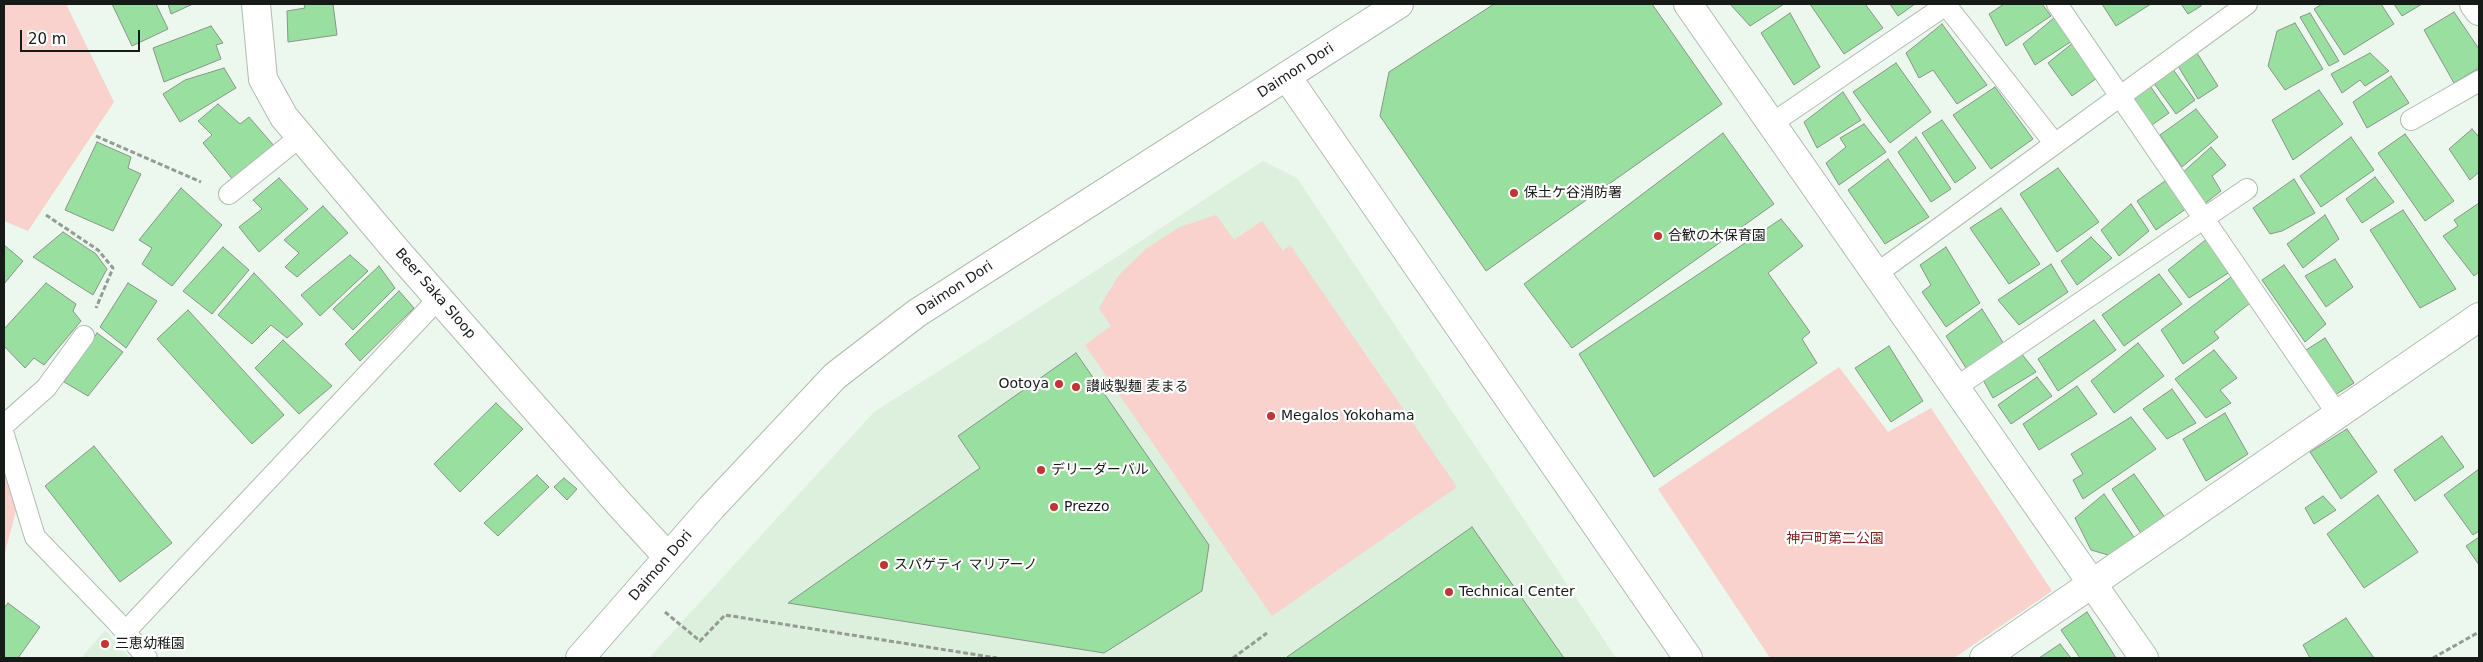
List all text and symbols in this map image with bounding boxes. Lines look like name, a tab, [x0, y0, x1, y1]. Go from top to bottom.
scale bar	[22, 20, 142, 52]
text: 20 m	[28, 30, 66, 48]
street label: Daimon Dori	[1255, 40, 1337, 102]
place label: 保土ケ谷消防署	[1524, 185, 1622, 201]
marker: 保土ケ谷消防署	[1508, 187, 1520, 199]
place label: 合歓の木保育園	[1668, 228, 1766, 244]
marker: 合歓の木保育園	[1652, 230, 1664, 242]
street label: Beer Saka Sloop	[391, 245, 479, 343]
street label: Daimon Dori	[914, 258, 996, 320]
place label: Ootoya	[998, 376, 1049, 392]
marker: Ootoya	[1053, 378, 1065, 390]
place label: 讃岐製麺 麦まる	[1086, 379, 1188, 395]
marker: 讃岐製麺 麦まる	[1070, 381, 1082, 393]
place label: Megalos Yokohama	[1281, 408, 1414, 424]
marker: Megalos Yokohama	[1265, 410, 1277, 422]
place label: デリーダーバル	[1051, 462, 1149, 478]
marker: デリーダーバル	[1035, 464, 1047, 476]
place label: Prezzo	[1064, 499, 1110, 515]
marker: Prezzo	[1048, 501, 1060, 513]
street label: Daimon Dori	[626, 527, 696, 605]
park label: 神戸町第二公園	[1786, 531, 1884, 547]
place label: スパゲティ マリアーノ	[894, 557, 1038, 573]
marker: スパゲティ マリアーノ	[878, 559, 890, 571]
place label: Technical Center	[1459, 584, 1575, 600]
marker: Technical Center	[1443, 586, 1455, 598]
place label: 三恵幼稚園	[115, 636, 185, 652]
marker: 三恵幼稚園	[99, 638, 111, 650]

